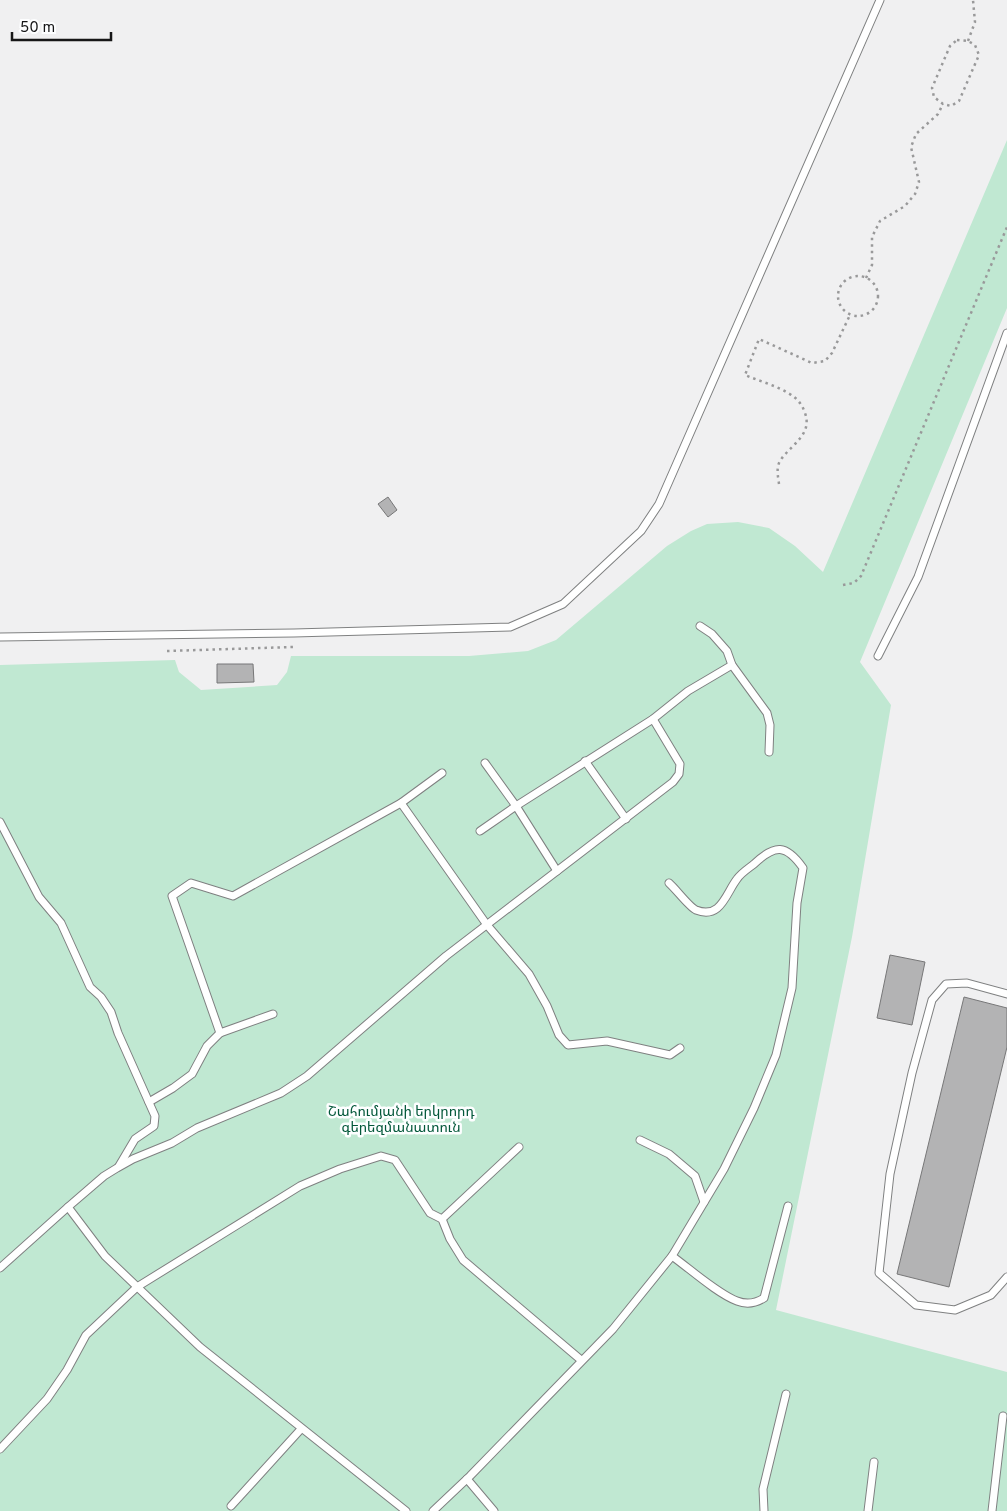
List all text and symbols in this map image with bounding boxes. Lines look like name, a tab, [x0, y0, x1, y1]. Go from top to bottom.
scale bar	[12, 10, 111, 42]
text: 50 m	[20, 19, 55, 38]
park label: Շահումյանի երկրորդ գերեզմանատուն	[328, 1104, 474, 1137]

